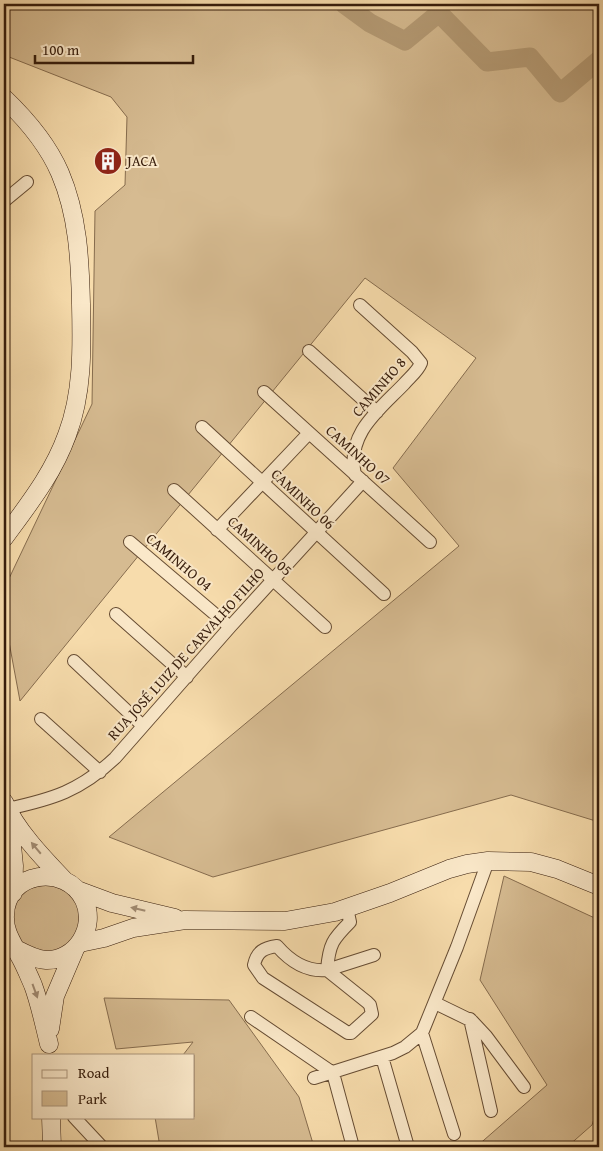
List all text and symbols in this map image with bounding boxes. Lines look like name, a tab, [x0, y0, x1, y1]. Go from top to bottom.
scale bar	[35, 32, 192, 64]
text: 100 m	[42, 39, 80, 60]
building icon: JACA	[93, 146, 123, 176]
place label: JACA	[125, 150, 157, 171]
street label: CAMINHO 8	[347, 352, 411, 421]
street label: CAMINHO 07	[321, 420, 395, 489]
street label: CAMINHO 06	[267, 464, 340, 534]
street label: CAMINHO 05	[223, 511, 297, 580]
street label: CAMINHO 04	[142, 528, 217, 595]
street label: RUA JOSÉ LUIZ DE CARVALHO FILHO	[102, 563, 269, 745]
one-way arrow	[31, 842, 42, 855]
one-way arrow	[130, 905, 145, 913]
one-way arrow	[32, 984, 39, 999]
legend	[32, 1054, 195, 1118]
text: Road	[78, 1062, 109, 1083]
text: Park	[78, 1088, 107, 1109]

